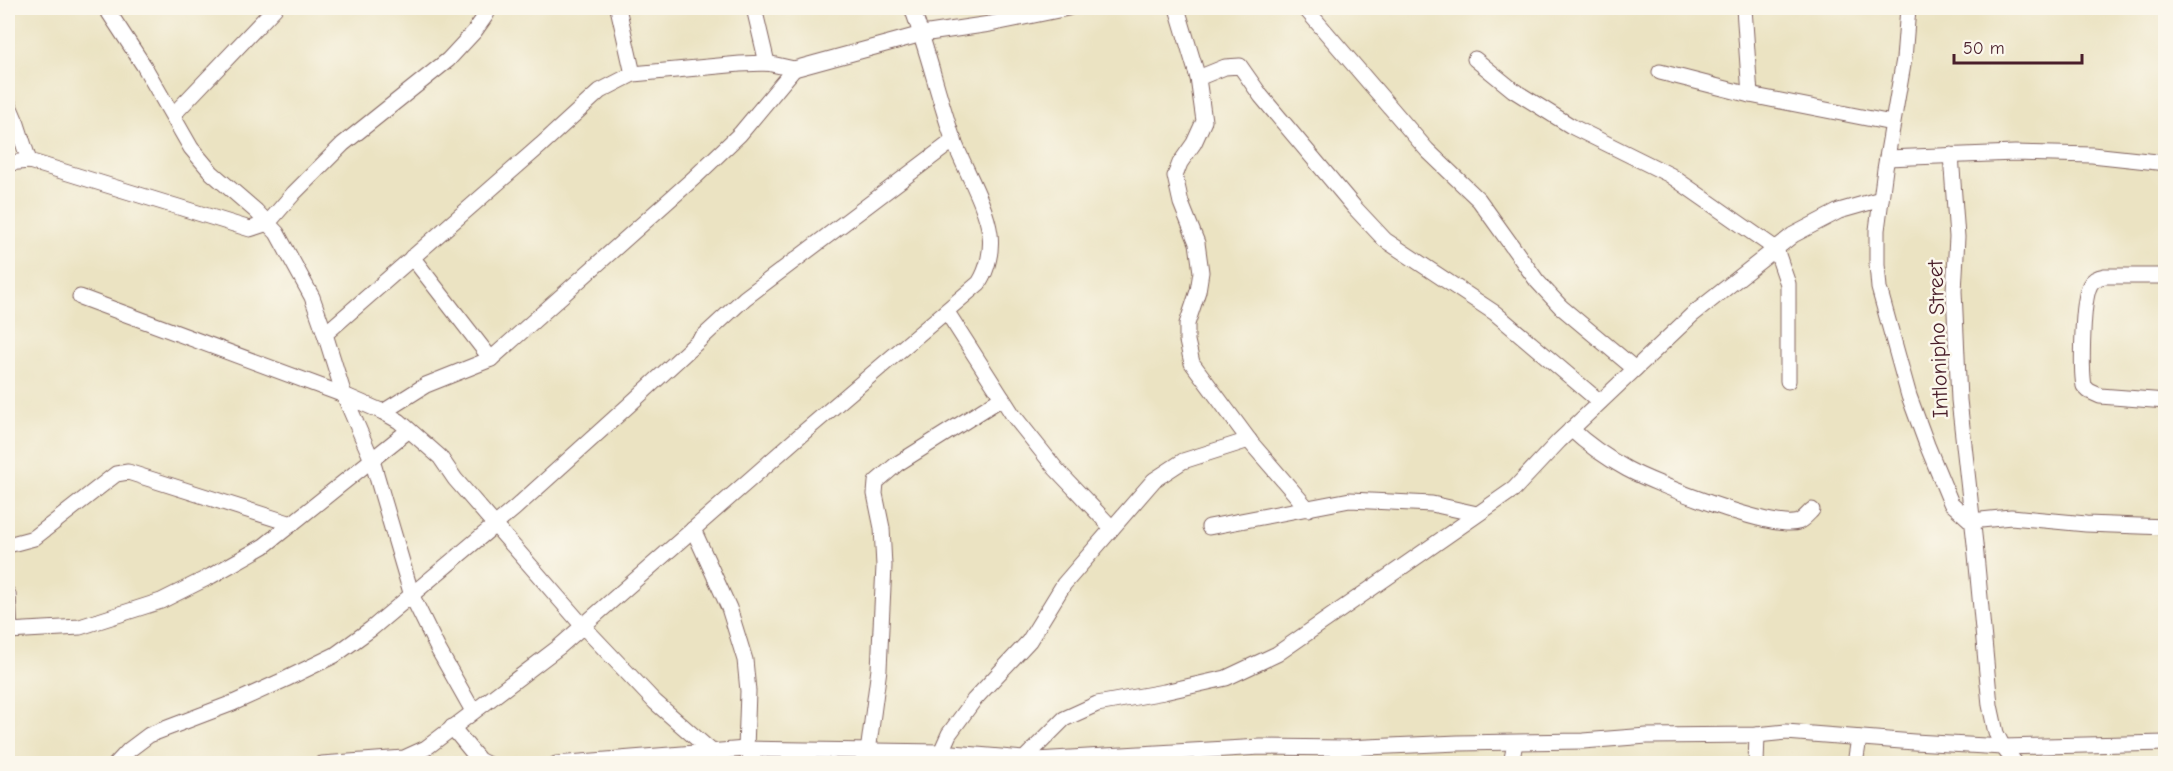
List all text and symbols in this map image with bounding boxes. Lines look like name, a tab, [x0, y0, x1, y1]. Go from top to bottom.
scale bar	[1954, 27, 2082, 65]
text: 50 m	[1963, 38, 2005, 59]
street label: Intlonipho Street	[1922, 259, 1954, 418]

